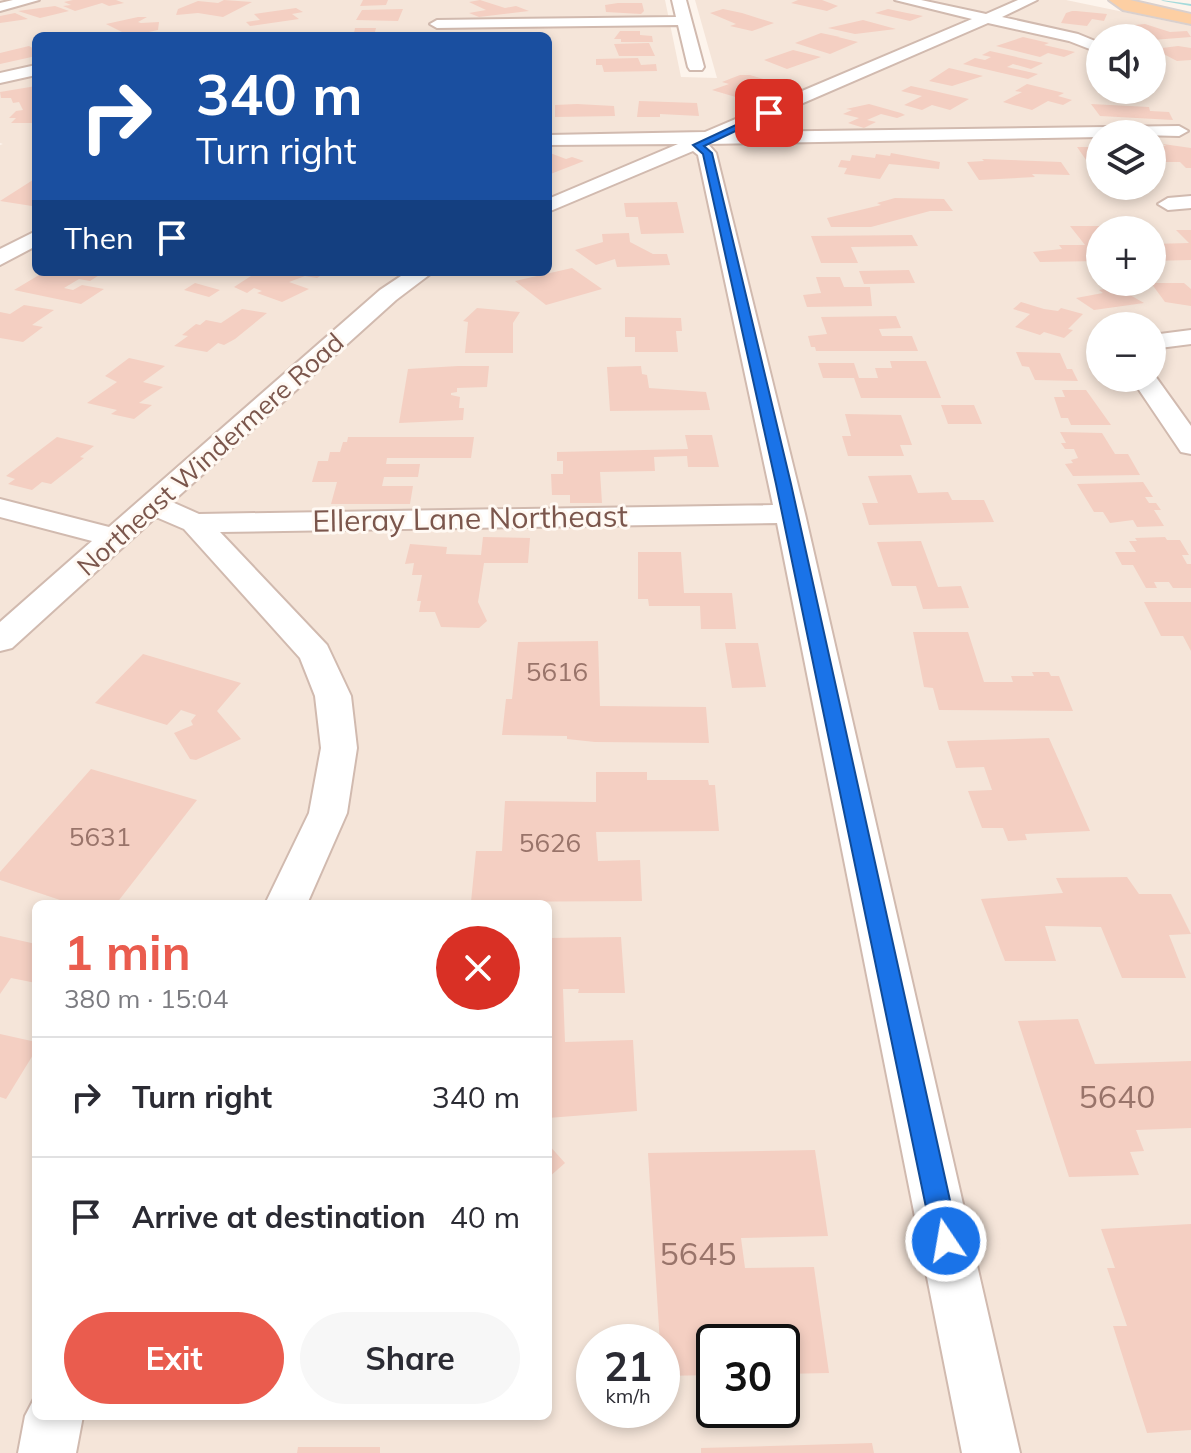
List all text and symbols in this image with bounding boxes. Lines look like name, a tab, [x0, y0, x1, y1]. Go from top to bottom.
map controls	[1086, 24, 1166, 392]
button: sound	[1086, 24, 1166, 104]
text: 340 m	[196, 59, 363, 129]
icon: right	[64, 64, 168, 168]
pin	[735, 79, 803, 147]
icon: arrive	[747, 91, 791, 135]
button: layers	[1086, 120, 1166, 200]
text: Turn right	[196, 128, 357, 173]
icon: arrive	[150, 216, 194, 260]
button: +	[1086, 216, 1166, 296]
text: Then	[64, 219, 134, 257]
button: −	[1086, 312, 1166, 392]
street label: Northeast Windermere Road	[70, 325, 350, 583]
street label: Elleray Lane Northeast	[312, 496, 628, 540]
house number: 5616	[526, 655, 588, 688]
house number: 5631	[69, 820, 131, 853]
house number: 5626	[519, 826, 581, 859]
text: 1 min	[64, 922, 191, 982]
button: close	[436, 926, 520, 1010]
text: 380 m · 15:04	[64, 982, 228, 1015]
icon: right	[64, 1075, 108, 1119]
house number: 5640	[1079, 1076, 1155, 1116]
text: Turn right	[132, 1078, 272, 1116]
text: 340 m	[432, 1078, 520, 1116]
icon: arrive	[64, 1195, 108, 1239]
text: Arrive at destination	[132, 1198, 426, 1236]
text: 40 m	[450, 1198, 520, 1236]
position arrow	[904, 1199, 988, 1283]
house number: 5645	[660, 1233, 736, 1273]
button: Exit	[64, 1312, 284, 1404]
button: Share	[300, 1312, 520, 1404]
speed limit sign: 30	[696, 1324, 800, 1428]
text: 21	[604, 1341, 652, 1391]
text: km/h	[605, 1383, 651, 1408]

